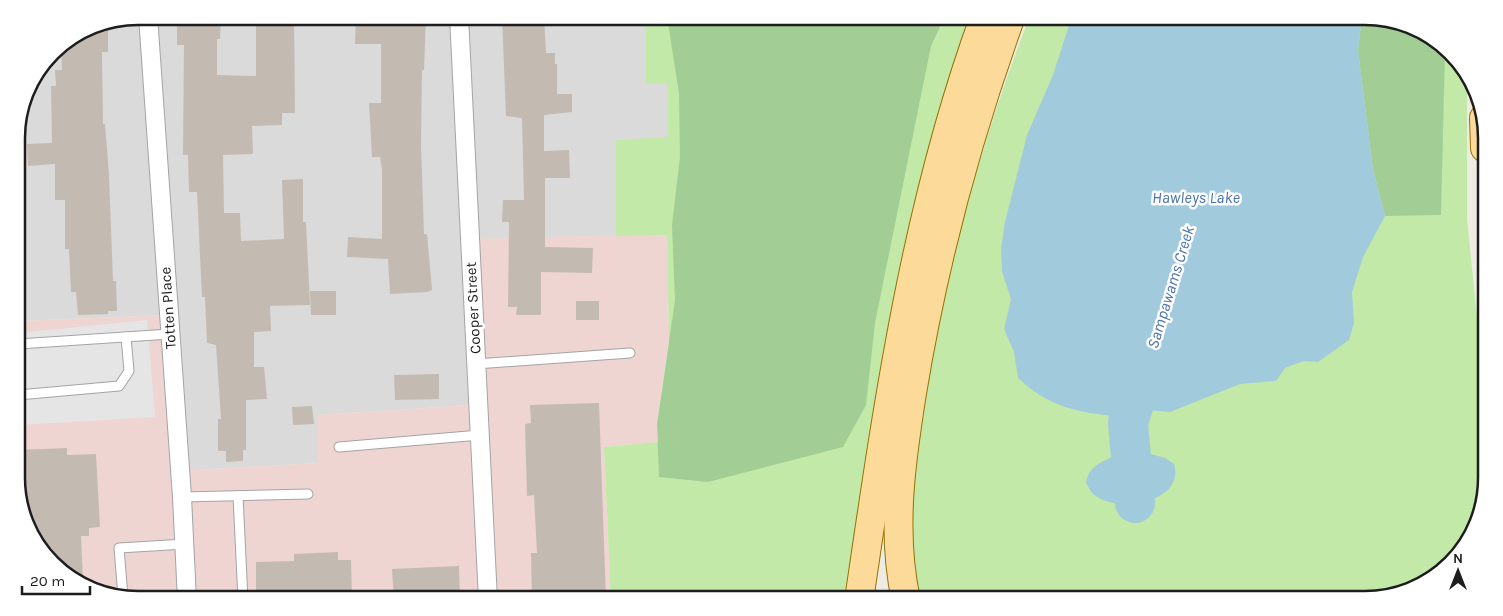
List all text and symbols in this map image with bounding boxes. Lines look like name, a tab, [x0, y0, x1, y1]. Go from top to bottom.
water label: Hawleys Lake	[1152, 188, 1241, 207]
water label: Sampawams Creek	[1143, 223, 1198, 351]
street label: Cooper Street	[462, 261, 484, 355]
street label: Totten Place	[156, 266, 180, 350]
north arrow	[1433, 546, 1483, 596]
text: N	[1453, 550, 1463, 567]
scale bar	[22, 564, 90, 596]
text: 20 m	[30, 572, 65, 590]

